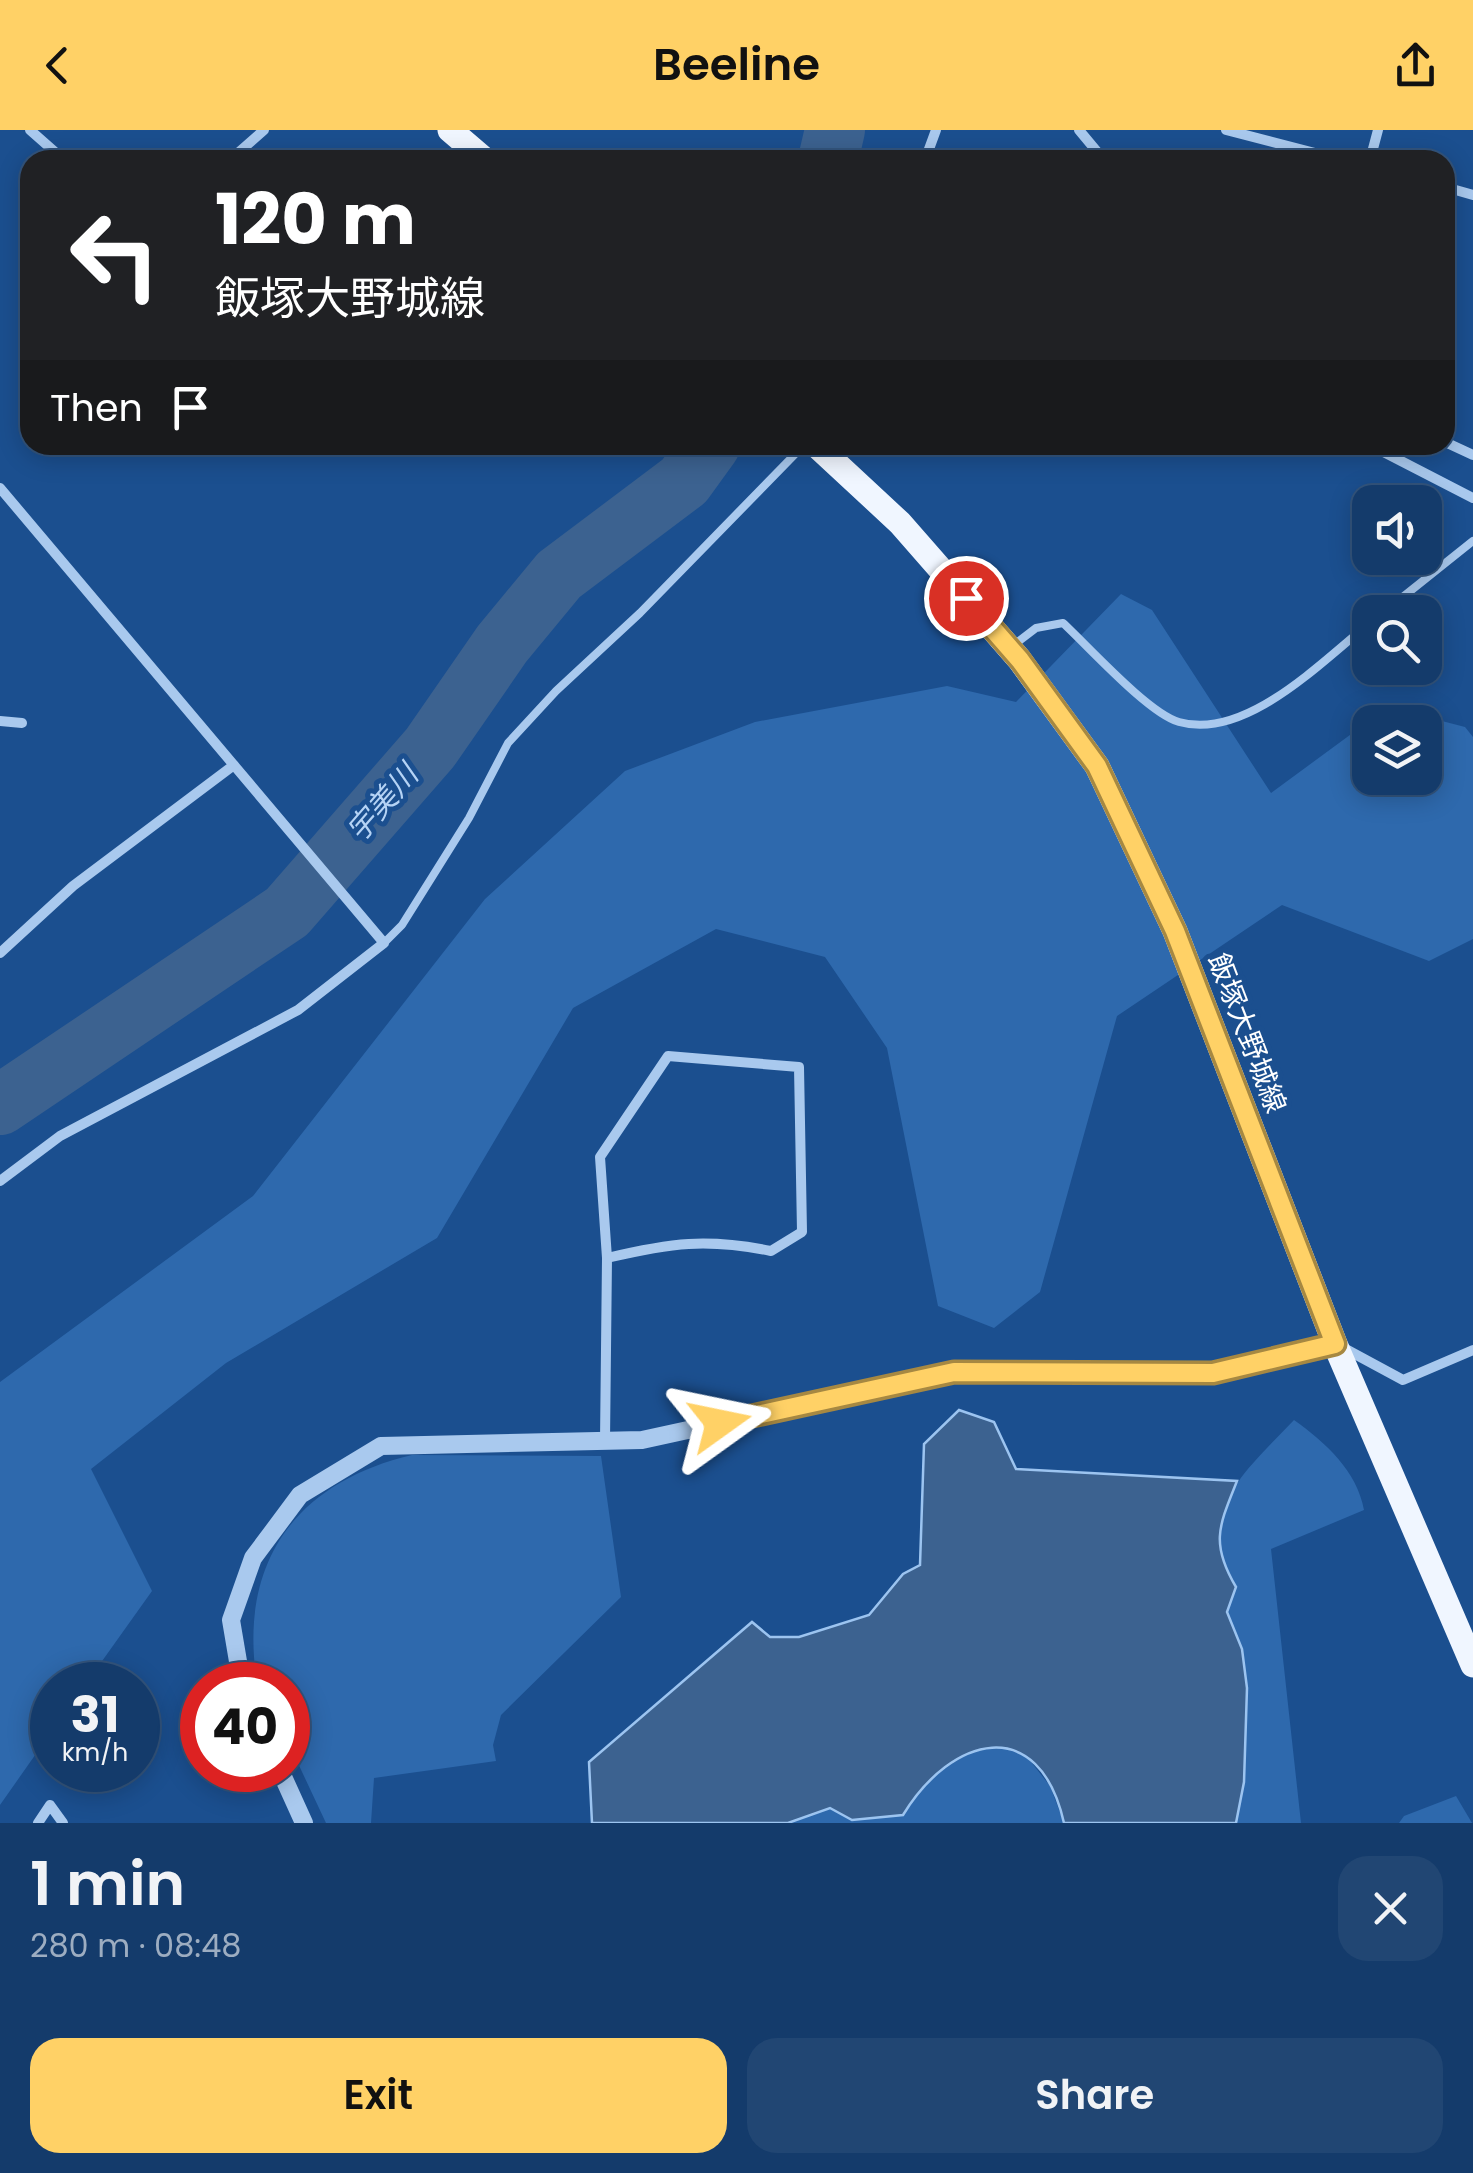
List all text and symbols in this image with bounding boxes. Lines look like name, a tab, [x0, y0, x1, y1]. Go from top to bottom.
text: Beeline	[653, 33, 820, 96]
icon: back	[30, 38, 85, 93]
icon: share	[1388, 38, 1443, 93]
text: 120 m	[215, 170, 416, 269]
icon: left	[50, 190, 180, 320]
text: 飯塚大野城線	[215, 267, 485, 330]
icon: arrive	[163, 380, 218, 435]
text: Then	[50, 381, 143, 434]
map controls	[1352, 485, 1442, 795]
button: sound	[1352, 485, 1442, 575]
pin	[924, 556, 1009, 641]
icon: arrive	[939, 571, 994, 626]
button: search	[1352, 595, 1442, 685]
button: layers	[1352, 705, 1442, 795]
water label: 宇美川	[336, 753, 430, 851]
street label: 飯塚大野城線	[1199, 948, 1295, 1118]
position arrow	[668, 1371, 772, 1475]
speed limit sign: 40	[180, 1662, 310, 1792]
text: 31	[70, 1679, 120, 1750]
text: km/h	[62, 1735, 128, 1770]
text: 1 min	[30, 1842, 185, 1926]
button: close	[1338, 1856, 1443, 1961]
text: 280 m · 08:48	[30, 1923, 242, 1968]
button: Exit	[30, 2038, 727, 2153]
button: Share	[747, 2038, 1443, 2153]

